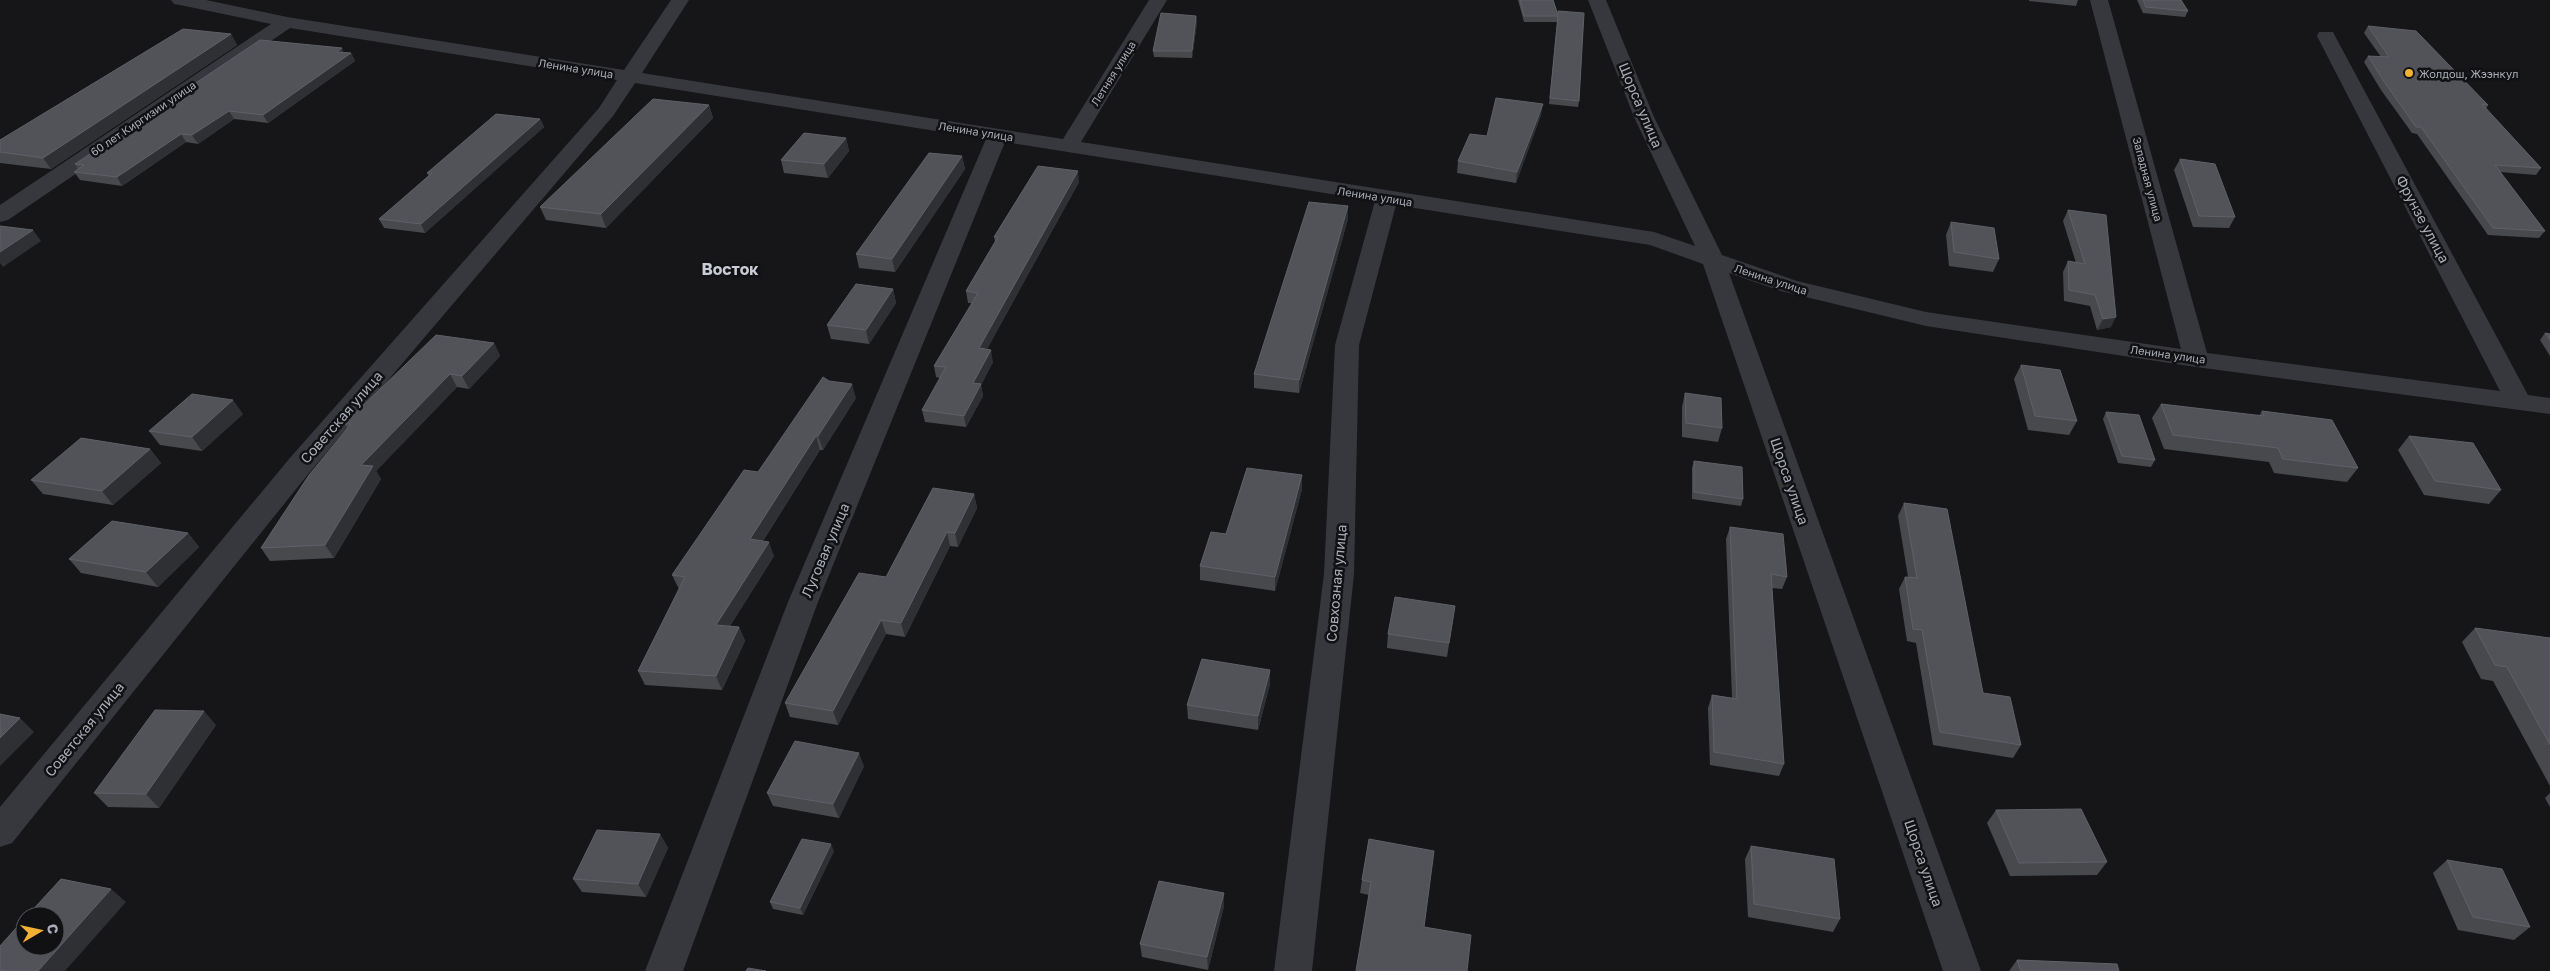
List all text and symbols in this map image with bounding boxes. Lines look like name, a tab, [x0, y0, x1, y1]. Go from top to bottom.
street label: Летняя улица	[1088, 38, 1138, 108]
street label: Ленина улица	[538, 56, 614, 80]
street label: Щорса улица	[1615, 60, 1667, 150]
marker: Жолдош, Жээнкул	[2403, 67, 2415, 79]
place label: Жолдош, Жээнкул	[2419, 67, 2518, 80]
street label: 60 лет Киргизии улица	[88, 78, 198, 158]
street label: Ленина улица	[938, 119, 1014, 143]
street label: Западная улица	[2130, 135, 2166, 223]
street label: Фрунзе улица	[2393, 172, 2453, 266]
street label: Ленина улица	[1337, 184, 1413, 208]
district label: Восток	[701, 259, 759, 279]
street label: Ленина улица	[1733, 261, 1809, 297]
street label: Ленина улица	[2130, 342, 2206, 366]
street label: Советская улица	[296, 367, 386, 467]
street label: Щорса улица	[1767, 435, 1813, 527]
street label: Луговая улица	[797, 500, 853, 600]
street label: Совхозная улица	[1322, 524, 1350, 642]
street label: Советская улица	[41, 678, 127, 780]
street label: Щорса улица	[1901, 817, 1947, 909]
north arrow	[15, 906, 65, 956]
text: С	[44, 923, 63, 935]

